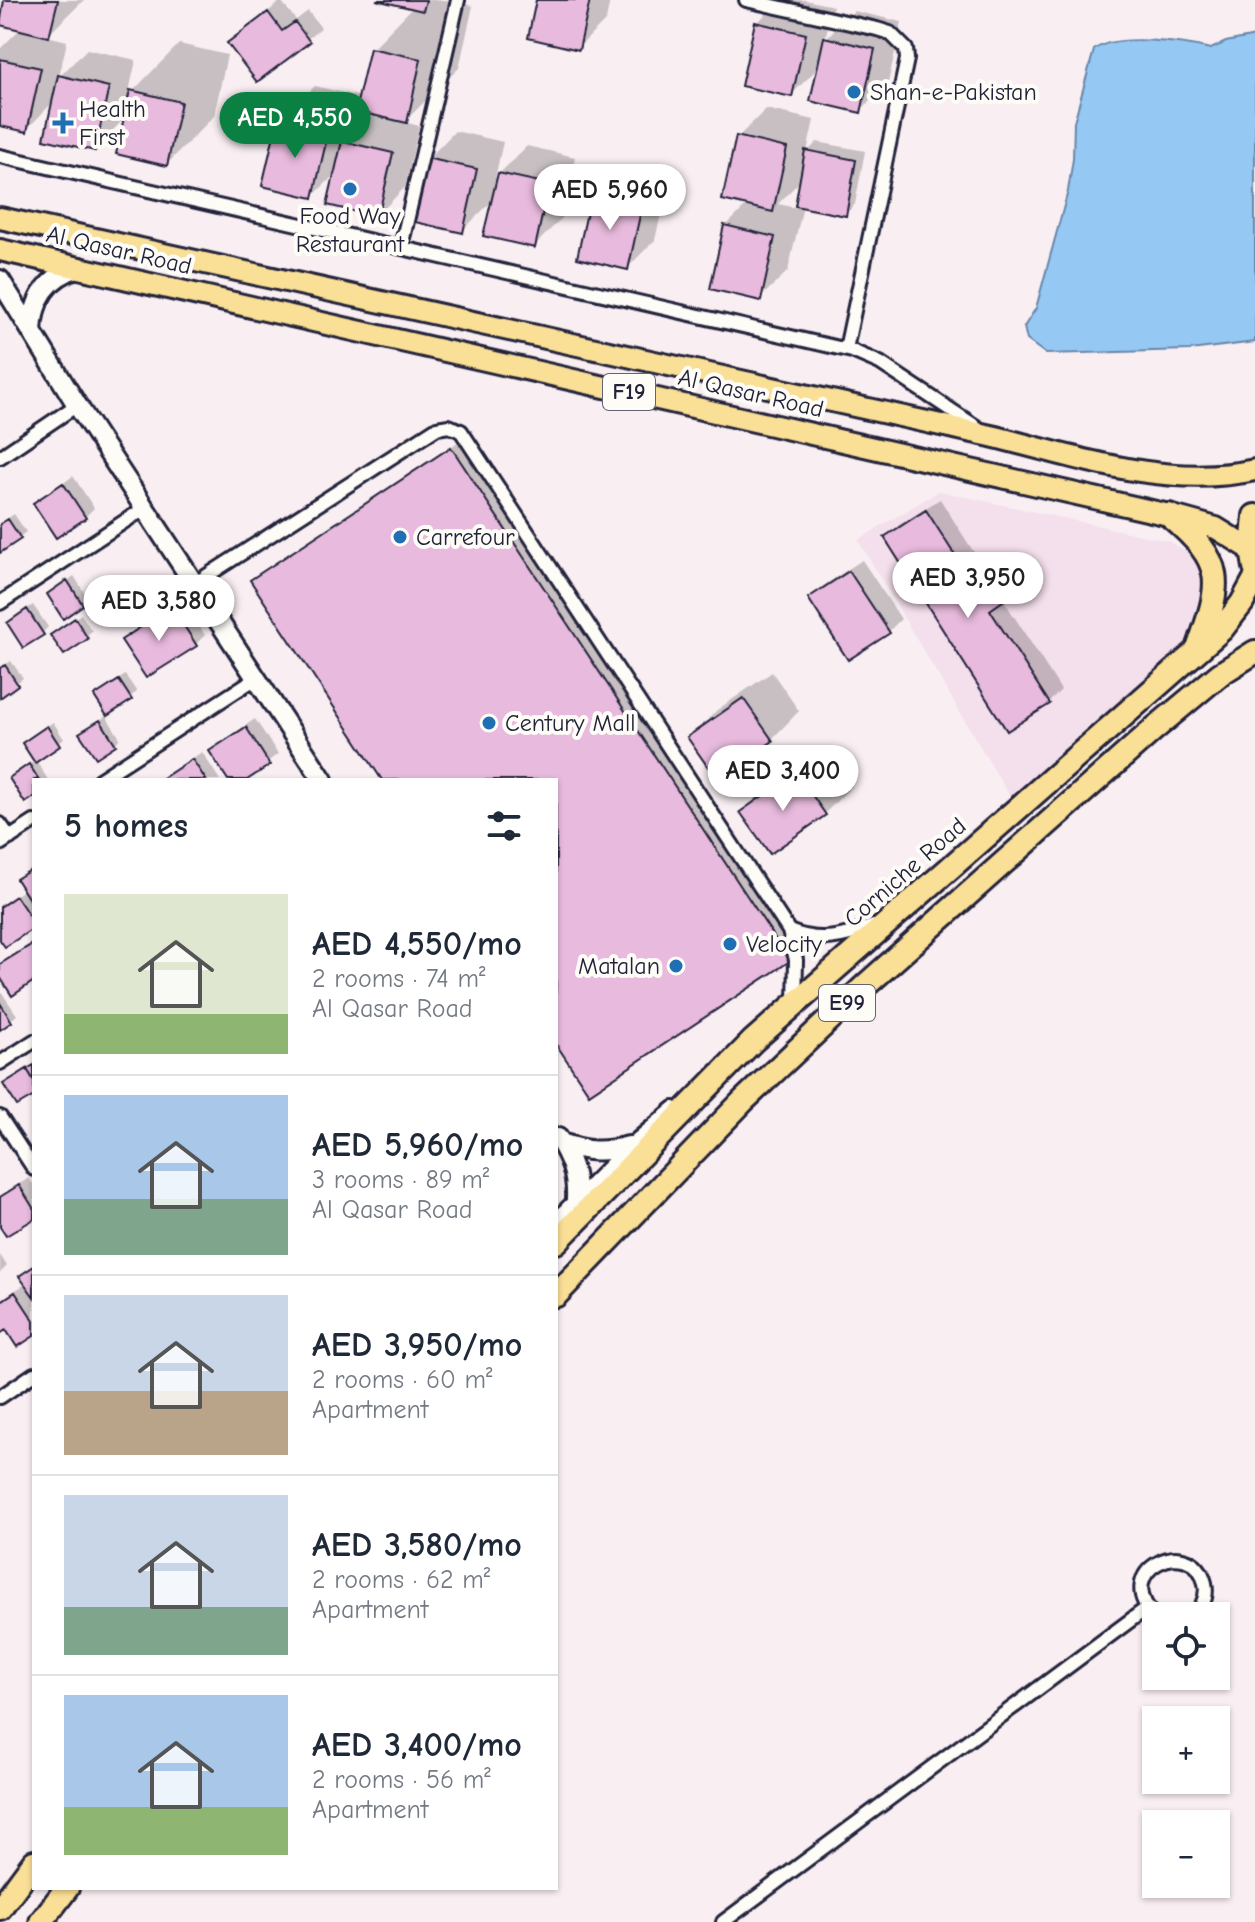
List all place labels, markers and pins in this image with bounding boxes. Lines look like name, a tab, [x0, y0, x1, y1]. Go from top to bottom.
place label: Shan-e-Pakistan	[870, 78, 1037, 106]
marker: Shan-e-Pakistan	[845, 83, 863, 101]
pin: AED 4,550	[203, 92, 387, 160]
place label: Health First	[79, 95, 146, 151]
marker: Health First	[54, 114, 72, 132]
pin: AED 5,960	[518, 164, 702, 232]
marker: Food Way Restaurant	[341, 180, 359, 198]
place label: Food Way Restaurant	[296, 202, 405, 258]
place label: Carrefour	[416, 523, 515, 551]
marker: Carrefour	[391, 528, 409, 546]
pin: AED 3,950	[876, 552, 1060, 620]
pin: AED 3,580	[67, 575, 251, 643]
place label: Century Mall	[505, 709, 635, 737]
marker: Century Mall	[480, 714, 498, 732]
pin: AED 3,400	[691, 745, 875, 813]
place label: Velocity	[746, 930, 822, 958]
marker: Velocity	[721, 935, 739, 953]
place label: Matalan	[578, 952, 660, 980]
marker: Matalan	[667, 957, 685, 975]

